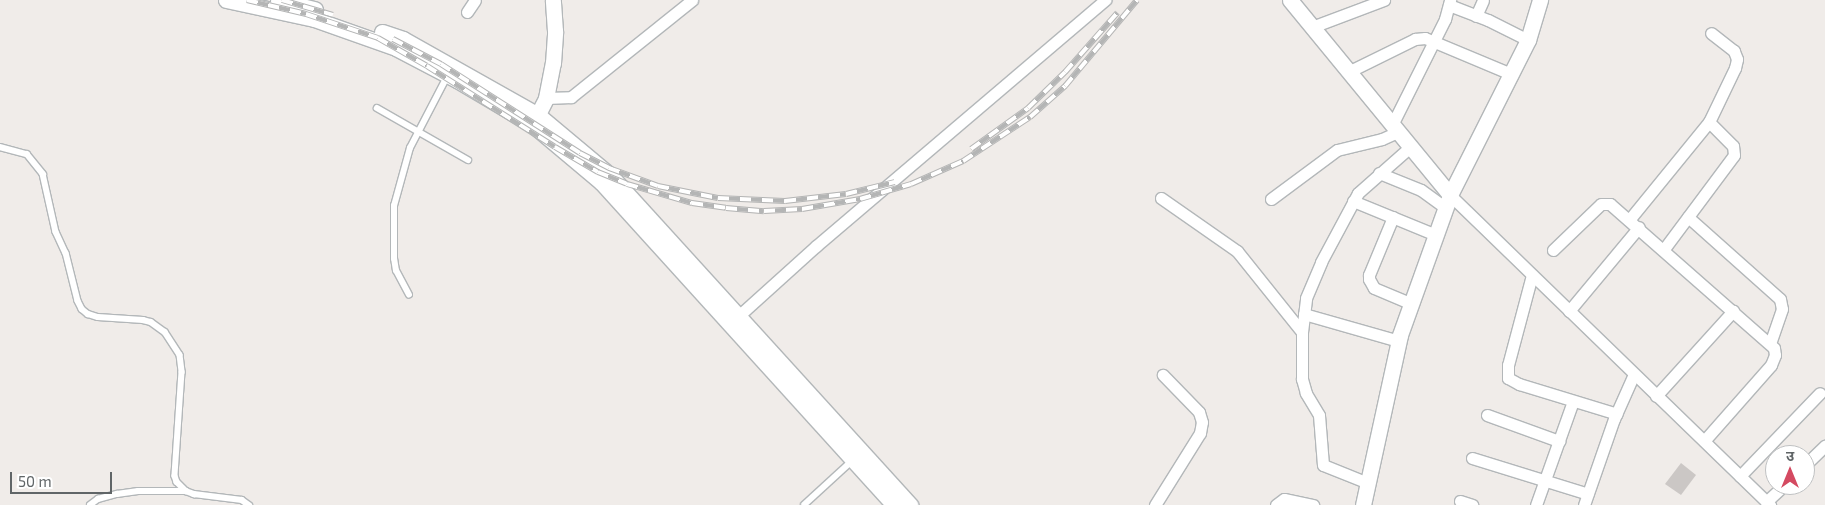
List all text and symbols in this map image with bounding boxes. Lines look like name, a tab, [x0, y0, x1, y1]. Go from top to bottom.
north arrow	[1765, 445, 1815, 495]
text: उ	[1786, 447, 1794, 464]
scale bar	[12, 462, 115, 494]
text: 50 m	[18, 472, 52, 490]

